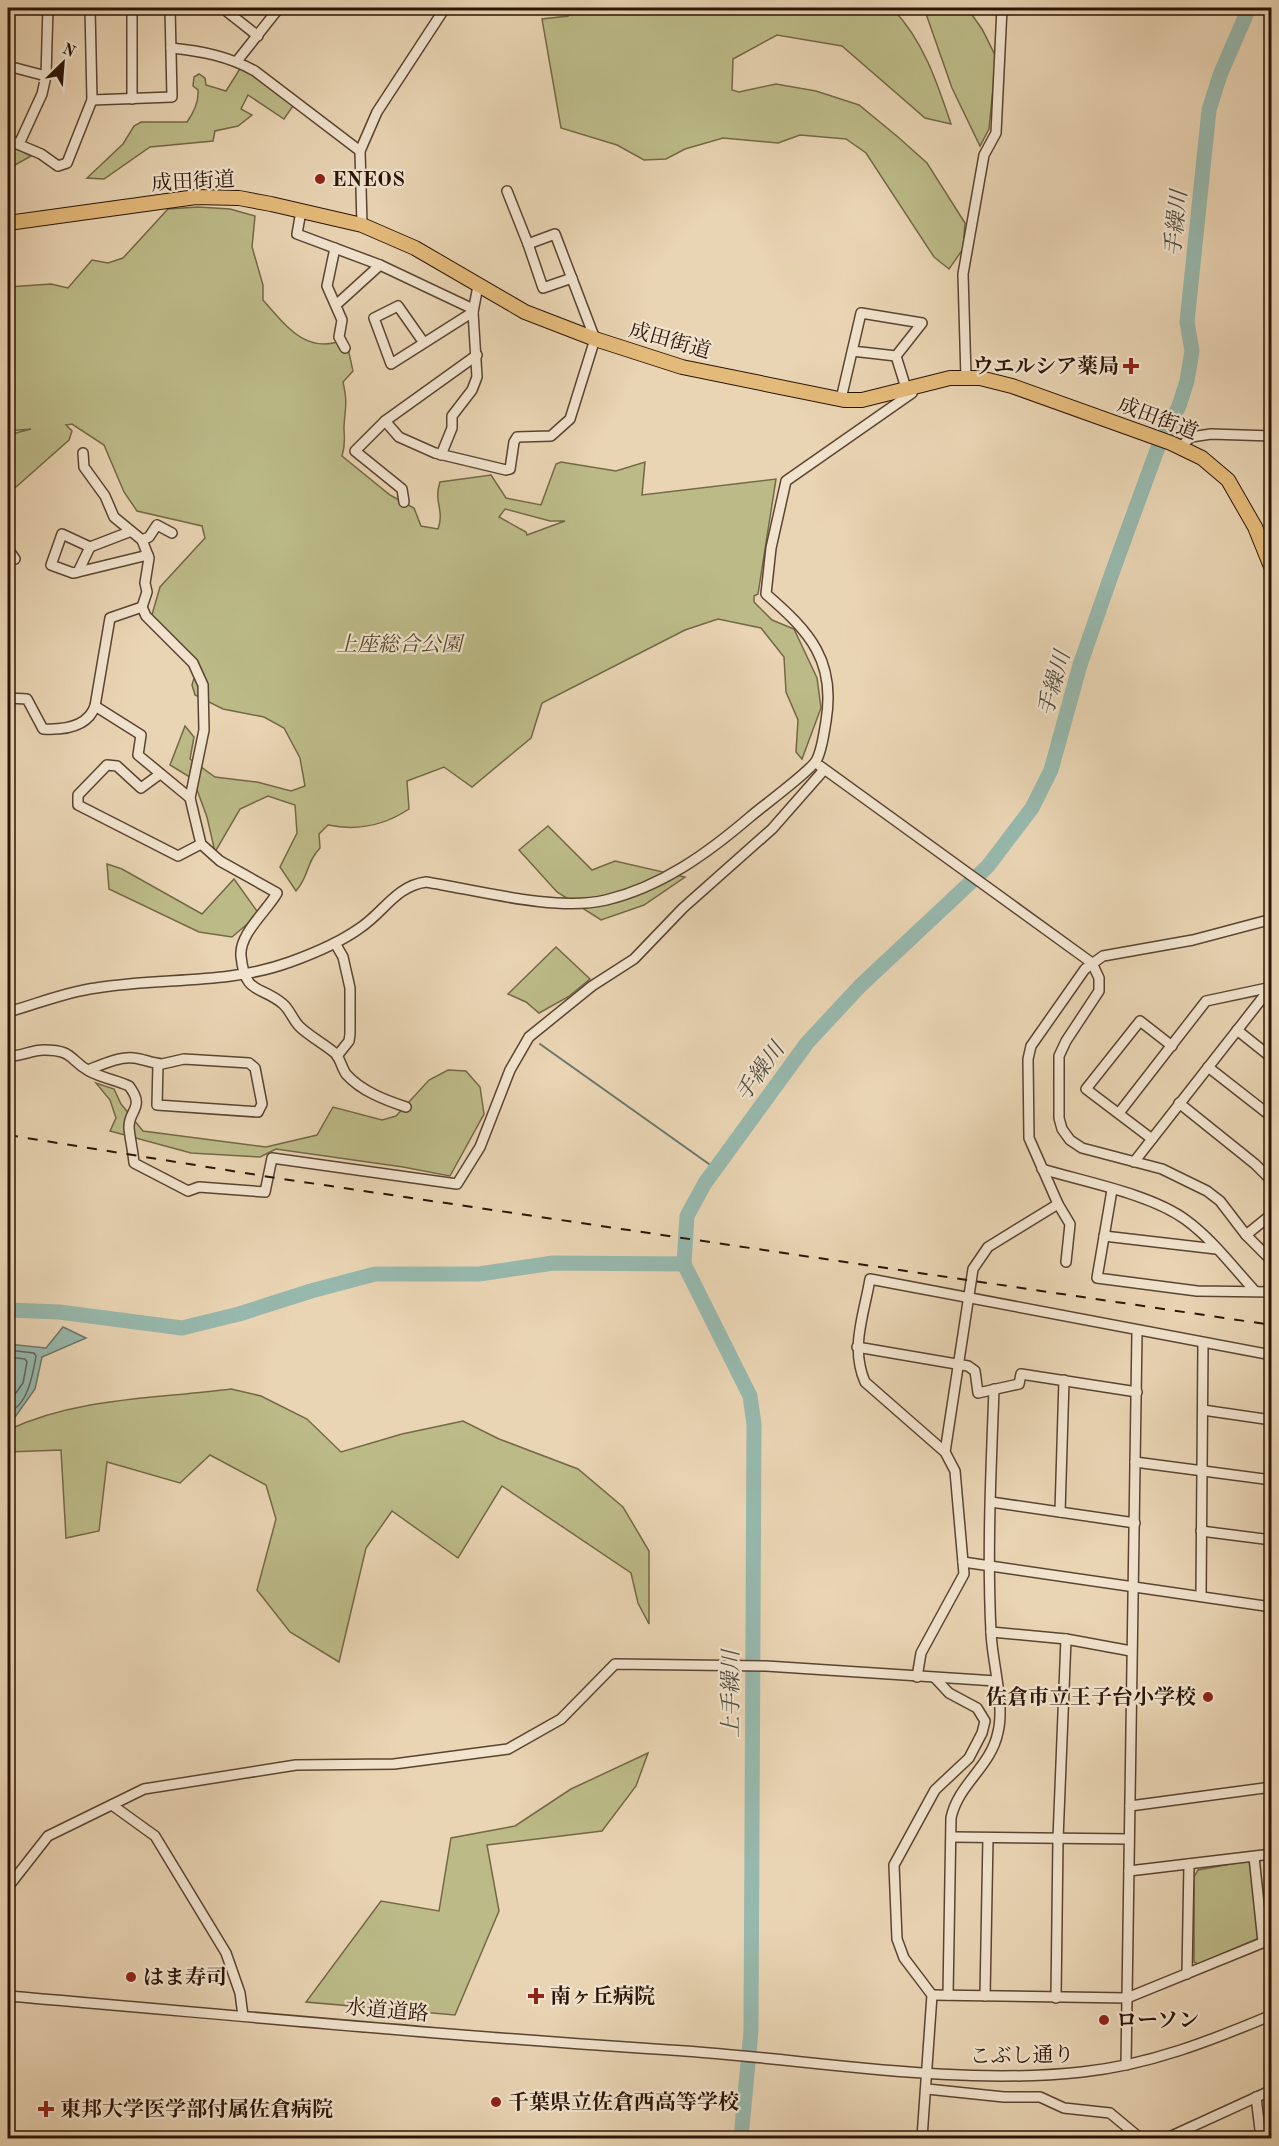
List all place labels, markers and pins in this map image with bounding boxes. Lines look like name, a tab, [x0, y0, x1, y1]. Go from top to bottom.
place label: ENEOS	[332, 170, 405, 191]
marker: ENEOS	[313, 172, 327, 186]
place label: ウエルシア薬局	[973, 355, 1119, 378]
marker: ウエルシア薬局	[1124, 359, 1138, 373]
place label: 佐倉市立王子台小学校	[986, 1686, 1196, 1709]
marker: 佐倉市立王子台小学校	[1201, 1690, 1215, 1704]
place label: はま寿司	[143, 1966, 227, 1989]
marker: はま寿司	[124, 1970, 138, 1984]
place label: 南ヶ丘病院	[550, 1985, 655, 2008]
marker: 南ヶ丘病院	[527, 1987, 545, 2005]
place label: ローソン	[1116, 2011, 1199, 2032]
marker: ローソン	[1097, 2013, 1111, 2027]
place label: 千葉県立佐倉西高等学校	[508, 2091, 739, 2114]
marker: 千葉県立佐倉西高等学校	[489, 2095, 503, 2109]
place label: 東邦大学医学部付属佐倉病院	[60, 2098, 333, 2121]
marker: 東邦大学医学部付属佐倉病院	[37, 2100, 55, 2118]

